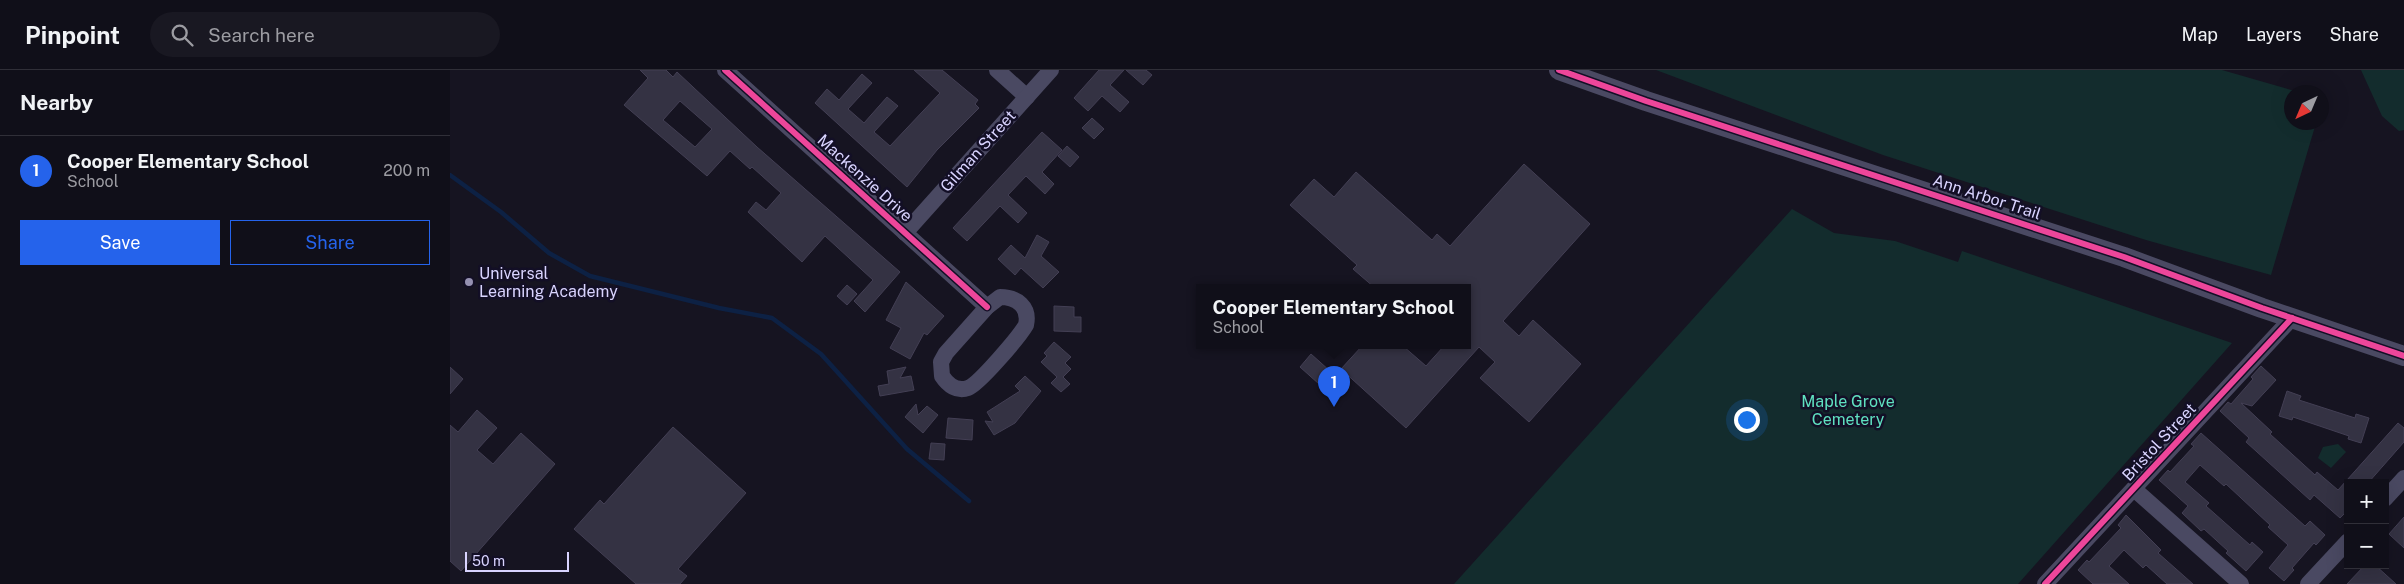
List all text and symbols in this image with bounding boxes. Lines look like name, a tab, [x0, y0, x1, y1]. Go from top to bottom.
search box	[150, 12, 500, 57]
text: Pinpoint	[25, 21, 120, 49]
icon: search	[168, 21, 196, 49]
text: Search here	[208, 24, 315, 46]
text: Map	[2182, 24, 2218, 45]
text: Layers	[2246, 24, 2302, 45]
text: Share	[2330, 24, 2379, 45]
north arrow	[2284, 85, 2329, 130]
text: Nearby	[20, 90, 93, 115]
street label: Gilman Street	[936, 106, 1020, 196]
street label: Mackenzie Drive	[814, 130, 916, 226]
text: Cooper Elementary School	[67, 150, 309, 172]
text: 1	[33, 161, 39, 180]
text: 200 m	[383, 161, 430, 180]
street label: Ann Arbor Trail	[1930, 171, 2044, 224]
text: School	[67, 172, 118, 191]
button: Save	[20, 220, 220, 265]
button: Share	[230, 220, 430, 265]
place label: Universal Learning Academy	[479, 264, 618, 301]
marker: Universal Learning Academy	[463, 276, 475, 288]
popup	[1196, 284, 1471, 349]
text: Cooper Elementary School	[1213, 296, 1454, 318]
text: School	[1213, 318, 1264, 337]
pin: 1	[1318, 366, 1350, 407]
park label: Maple Grove Cemetery	[1801, 392, 1895, 429]
street label: Bristol Street	[2118, 399, 2200, 485]
your location	[1734, 407, 1760, 433]
map controls	[2344, 479, 2389, 569]
button: +	[2344, 479, 2389, 524]
button: −	[2344, 524, 2389, 569]
scale bar	[465, 549, 569, 572]
text: 50 m	[472, 553, 505, 569]

